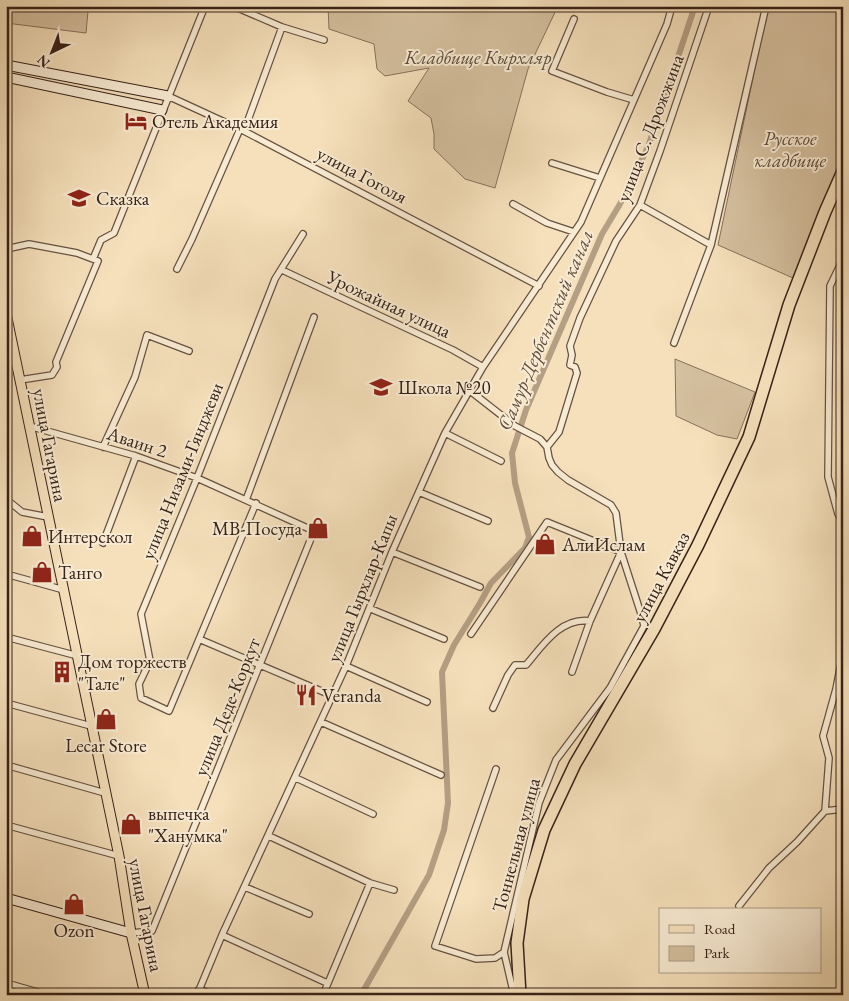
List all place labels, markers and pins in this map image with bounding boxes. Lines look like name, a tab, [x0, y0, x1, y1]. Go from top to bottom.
hotel icon: Отель Академия	[123, 108, 149, 134]
place label: Отель Академия	[152, 109, 279, 134]
school or university icon: Сказка	[66, 185, 92, 211]
place label: Сказка	[96, 186, 150, 211]
school or university icon: Школа №20	[368, 374, 394, 400]
place label: Школа №20	[398, 375, 491, 400]
shop icon: МВ-Посуда	[305, 515, 331, 541]
place label: МВ-Посуда	[212, 516, 302, 541]
shop icon: Интерскол	[19, 523, 45, 549]
place label: Интерскол	[48, 524, 132, 549]
shop icon: АлиИслам	[532, 531, 558, 557]
place label: АлиИслам	[561, 532, 646, 557]
shop icon: Танго	[29, 559, 55, 585]
place label: Танго	[58, 560, 102, 585]
place label: Дом торжеств "Тале"	[78, 649, 187, 696]
building icon: Дом торжеств "Тале"	[49, 659, 75, 685]
restaurant icon: Veranda	[293, 682, 319, 708]
place label: Veranda	[322, 683, 382, 708]
shop icon: Lecar Store	[93, 706, 119, 732]
place label: Lecar Store	[65, 733, 147, 758]
place label: выпечка "Ханумка"	[148, 801, 228, 848]
shop icon: выпечка "Ханумка"	[118, 811, 144, 837]
shop icon: Ozon	[61, 891, 87, 917]
place label: Ozon	[53, 918, 95, 943]

